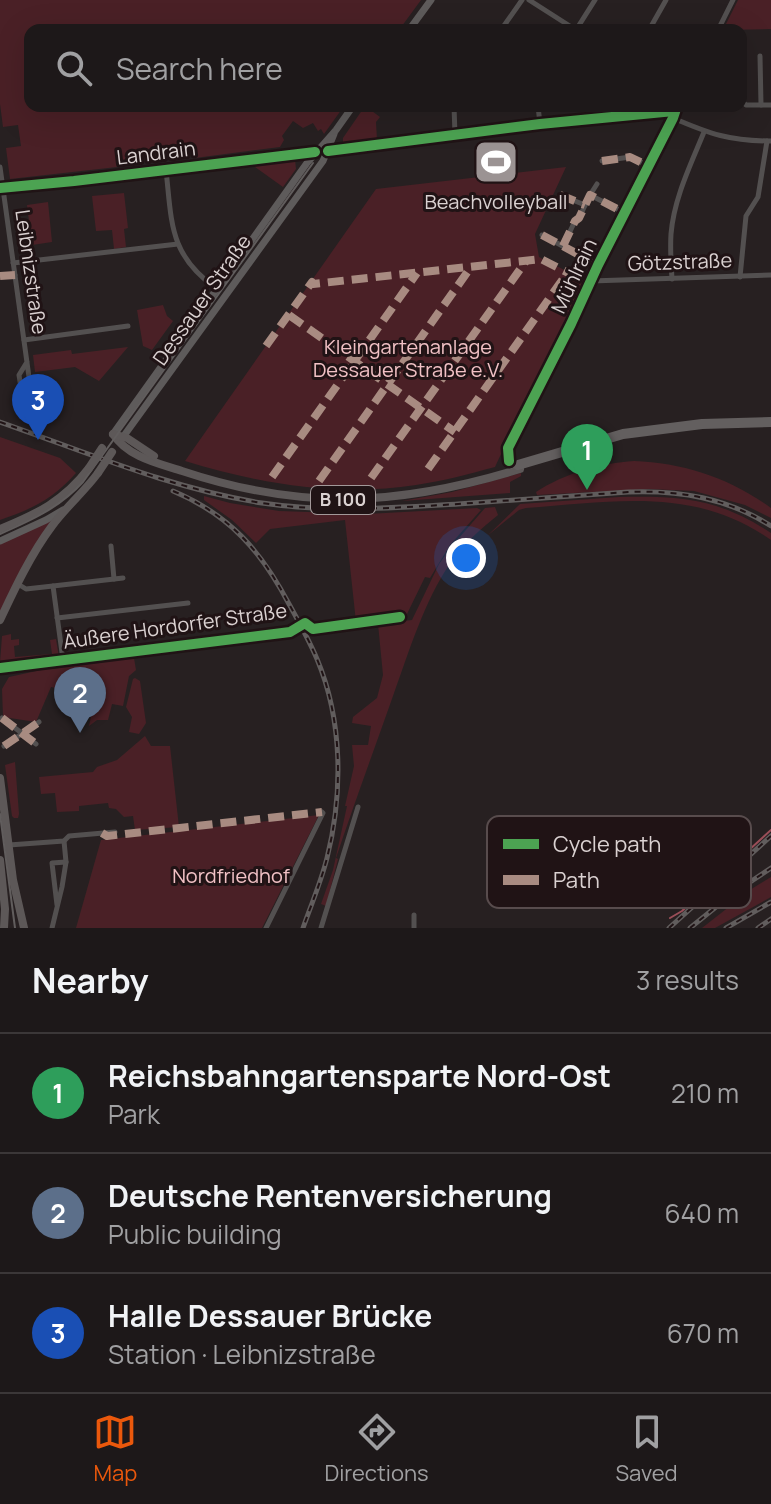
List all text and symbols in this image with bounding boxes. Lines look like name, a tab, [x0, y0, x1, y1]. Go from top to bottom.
search box	[24, 24, 747, 112]
icon: search	[52, 46, 96, 90]
text: Search here	[116, 48, 283, 89]
street label: Landrain	[115, 134, 197, 171]
sports icon: Beachvolleyball	[472, 138, 520, 186]
place label: Beachvolleyball	[424, 188, 568, 215]
street label: Leibnizstraße	[9, 208, 54, 336]
street label: Dessauer Straße	[146, 229, 257, 371]
street label: Mühlrain	[544, 234, 603, 318]
street label: Götzstraße	[627, 246, 733, 277]
park label: Kleingartenanlage Dessauer Straße e.V.	[313, 333, 503, 383]
pin: 3	[12, 374, 64, 440]
pin: 1	[561, 424, 613, 490]
road number: B 100	[311, 486, 375, 514]
your location	[446, 538, 486, 578]
street label: Äußere Hordorfer Straße	[61, 596, 289, 655]
pin: 2	[54, 667, 106, 733]
legend	[487, 816, 751, 908]
text: Cycle path	[553, 829, 661, 859]
park label: Nordfriedhof	[172, 862, 290, 889]
text: Path	[553, 865, 600, 895]
text: Nearby	[32, 957, 148, 1003]
text: 3 results	[636, 962, 739, 998]
text: Reichsbahngartensparte Nord-Ost	[108, 1055, 611, 1096]
text: 1	[52, 1075, 64, 1111]
text: 210 m	[671, 1075, 739, 1111]
text: Park	[108, 1096, 160, 1132]
text: Deutsche Rentenversicherung	[108, 1175, 552, 1216]
text: 2	[50, 1195, 66, 1231]
text: 640 m	[664, 1195, 739, 1231]
text: Public building	[108, 1216, 282, 1252]
text: Halle Dessauer Brücke	[108, 1295, 432, 1336]
text: 3	[50, 1315, 66, 1351]
text: 670 m	[667, 1315, 739, 1351]
text: Station · Leibnizstraße	[108, 1336, 376, 1372]
tab: Map	[93, 1410, 137, 1488]
tab: Directions	[324, 1410, 429, 1488]
tab: Saved	[616, 1410, 678, 1488]

